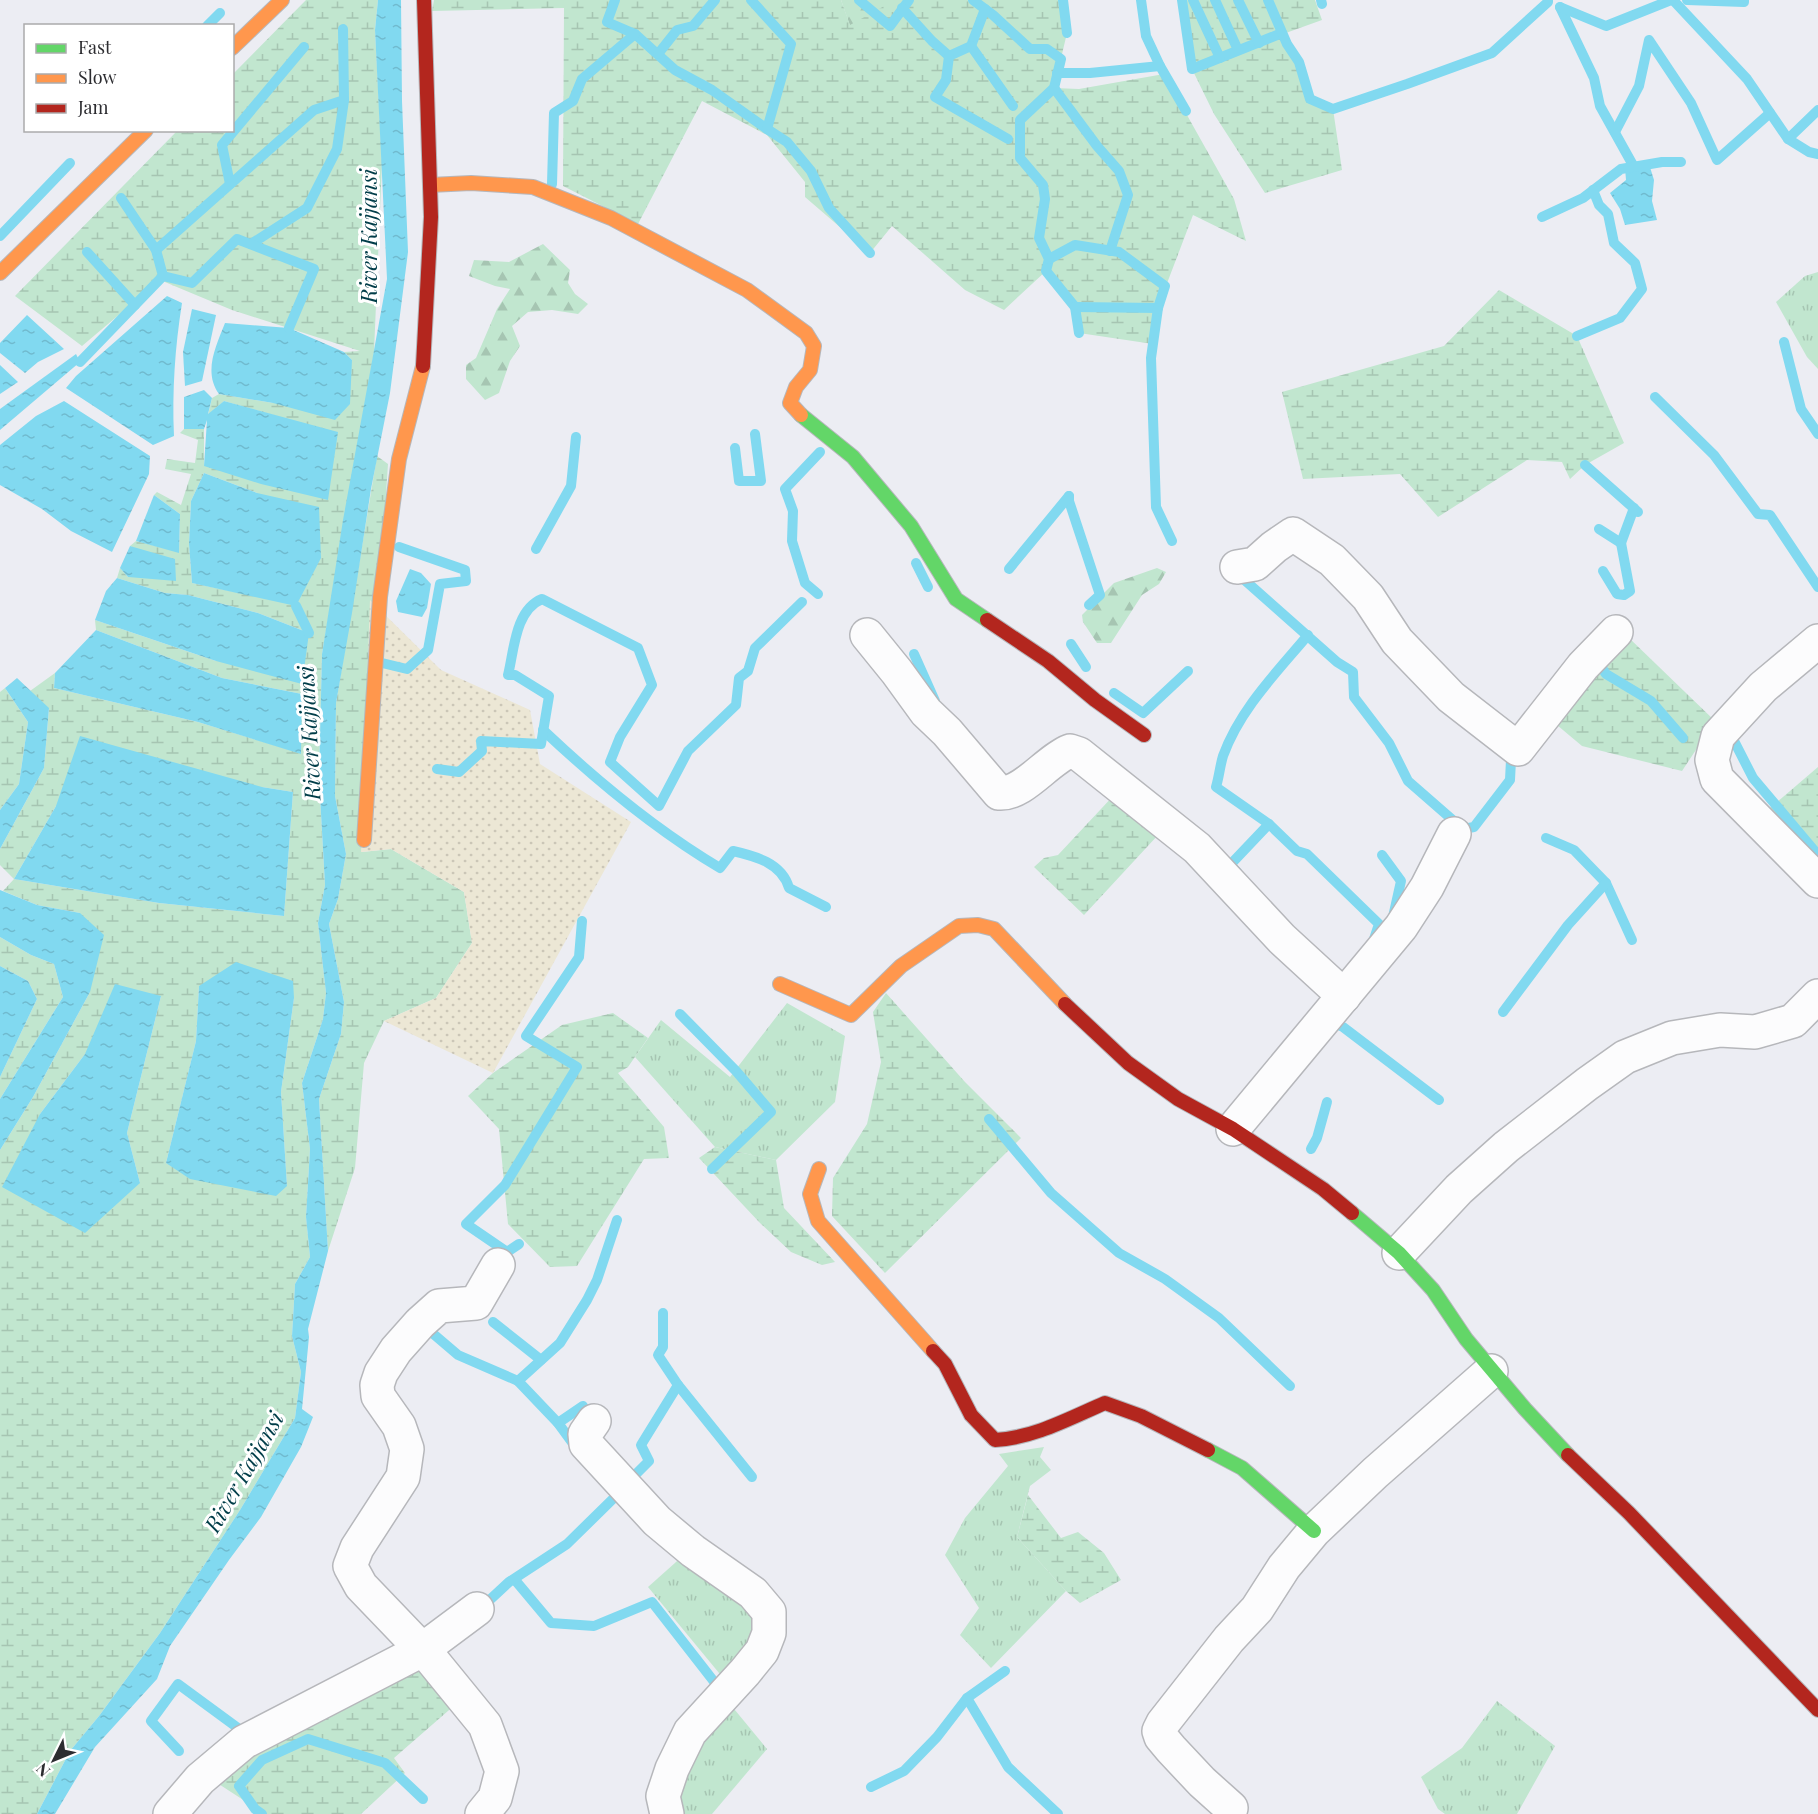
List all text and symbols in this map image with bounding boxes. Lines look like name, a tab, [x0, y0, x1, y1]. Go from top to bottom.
legend	[24, 24, 234, 132]
text: Fast	[78, 35, 112, 59]
text: Slow	[78, 65, 116, 89]
text: Jam	[77, 95, 108, 119]
water label: River Kajjansi	[353, 168, 383, 304]
water label: River Kajjansi	[289, 665, 327, 802]
water label: River Kajjansi	[196, 1405, 290, 1538]
north arrow	[24, 1730, 84, 1790]
text: N	[31, 1759, 54, 1782]

